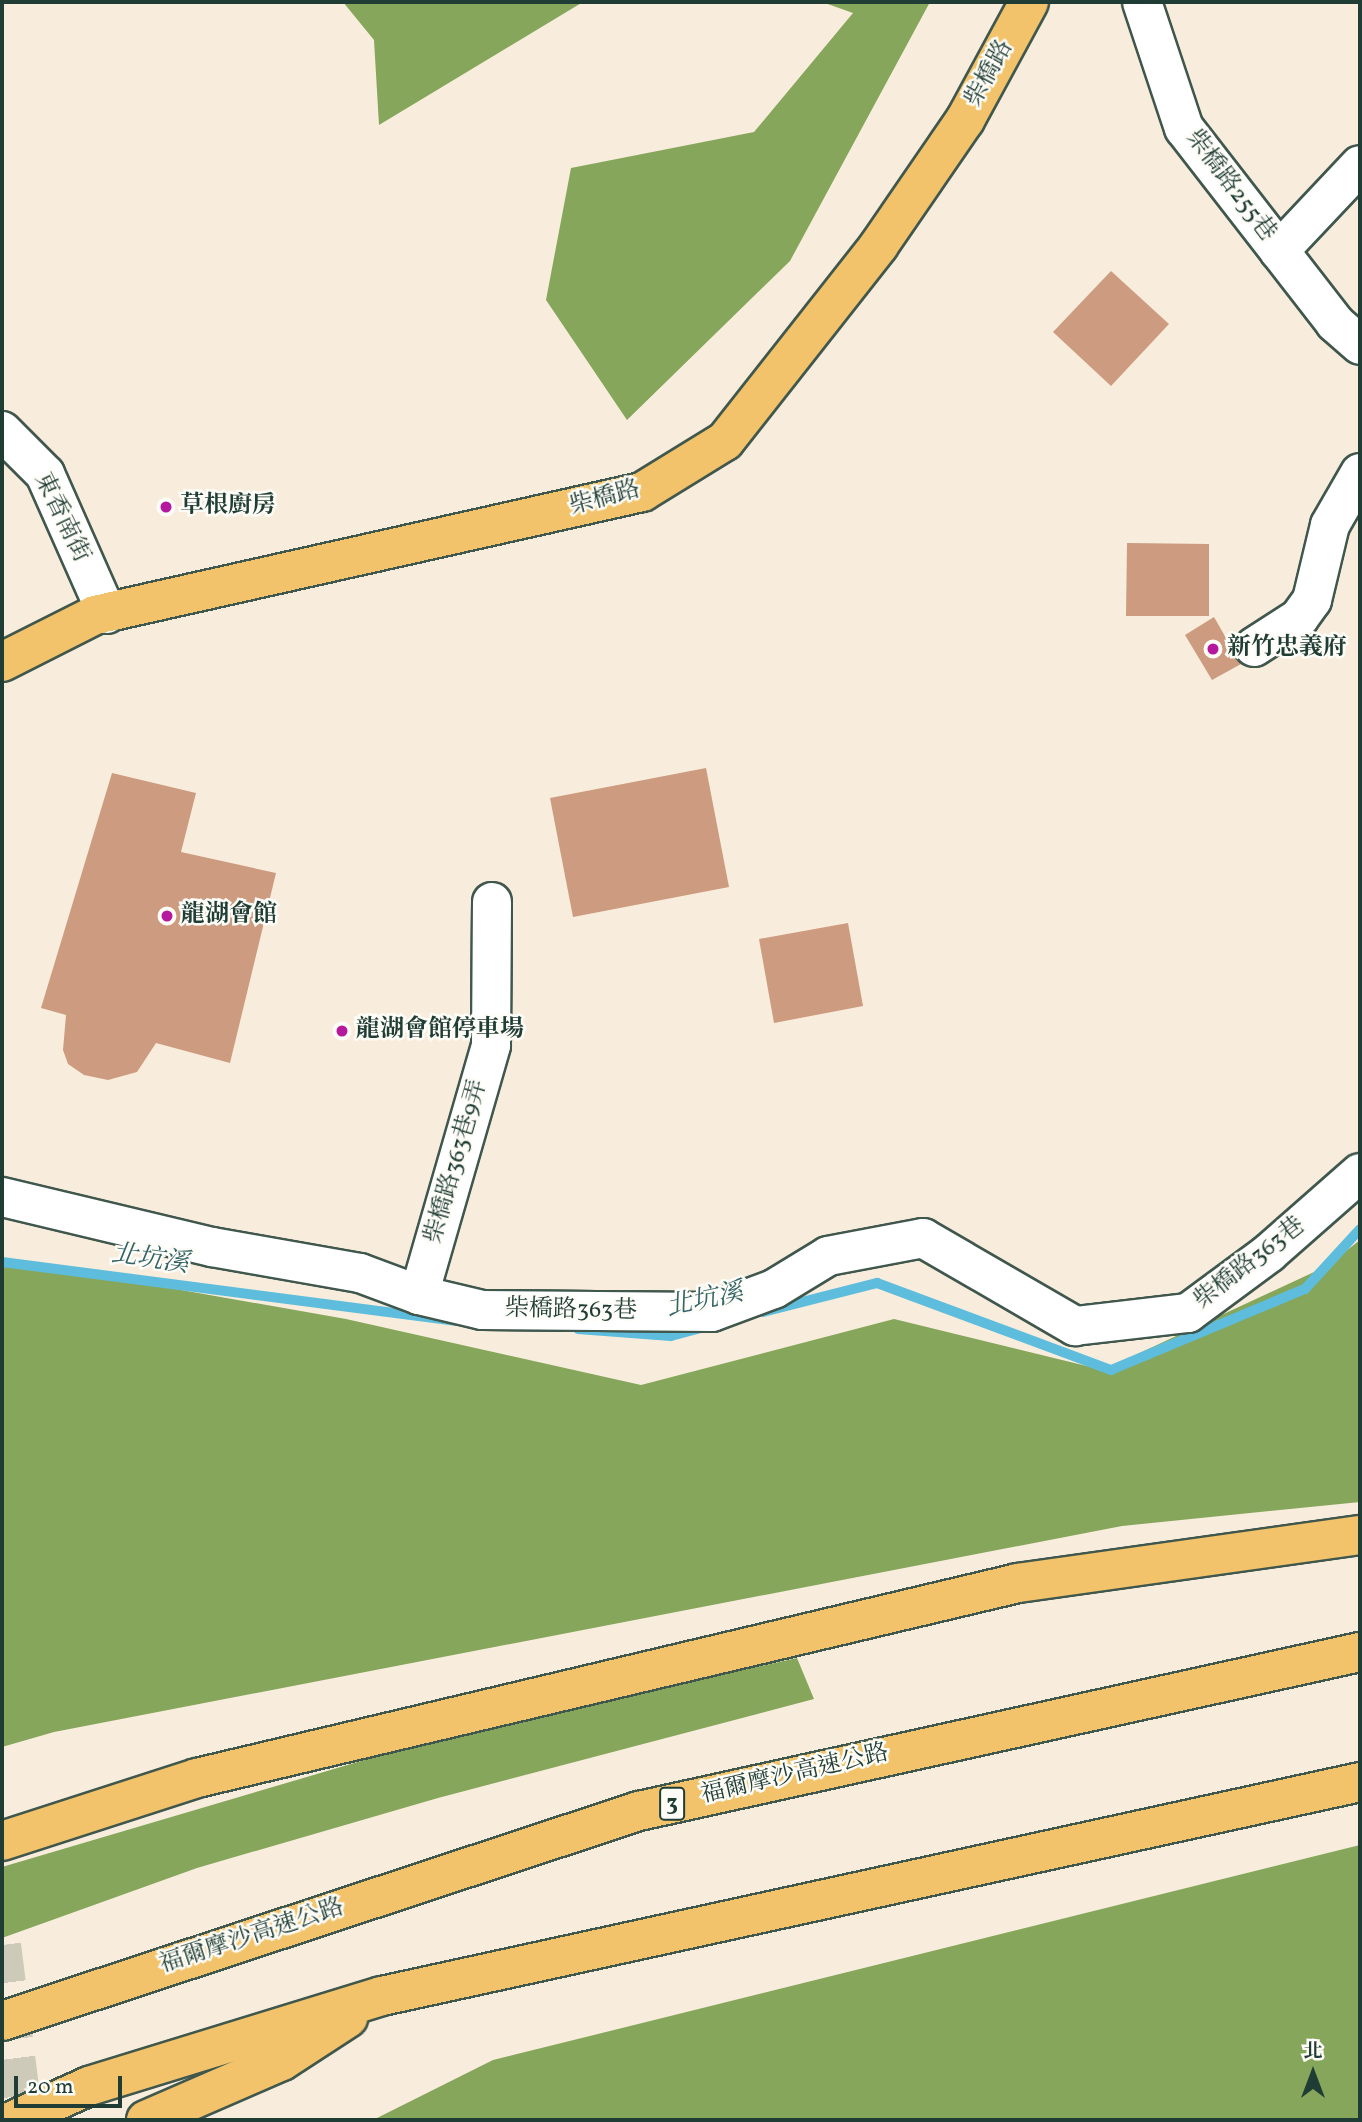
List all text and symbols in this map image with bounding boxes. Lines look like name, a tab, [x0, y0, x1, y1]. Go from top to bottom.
street label: 柴橋路	[960, 36, 1020, 112]
street label: 柴橋路255巷	[1179, 125, 1281, 247]
street label: 東香南街	[27, 469, 95, 567]
street label: 柴橋路	[566, 476, 644, 522]
place label: 草根廚房	[180, 493, 276, 521]
marker: 草根廚房	[158, 499, 174, 515]
place label: 新竹忠義府	[1227, 635, 1347, 663]
marker: 新竹忠義府	[1205, 641, 1221, 657]
place label: 龍湖會館	[181, 902, 277, 930]
marker: 龍湖會館	[159, 908, 175, 924]
place label: 龍湖會館停車場	[356, 1017, 524, 1045]
marker: 龍湖會館停車場	[334, 1023, 350, 1039]
street label: 柴橋路363巷9弄	[420, 1077, 494, 1247]
street label: 柴橋路363巷	[1189, 1212, 1311, 1316]
water label: 北坑溪	[109, 1239, 191, 1281]
water label: 北坑溪	[664, 1278, 746, 1324]
street label: 柴橋路363巷	[505, 1295, 637, 1327]
street label: 福爾摩沙高速公路	[698, 1739, 892, 1811]
road number: 3	[658, 1784, 686, 1824]
street label: 福爾摩沙高速公路	[156, 1894, 348, 1980]
north arrow	[1278, 2038, 1348, 2108]
text: 北	[1303, 2039, 1323, 2065]
scale bar	[18, 2062, 126, 2106]
text: 20 m	[27, 2073, 73, 2102]

